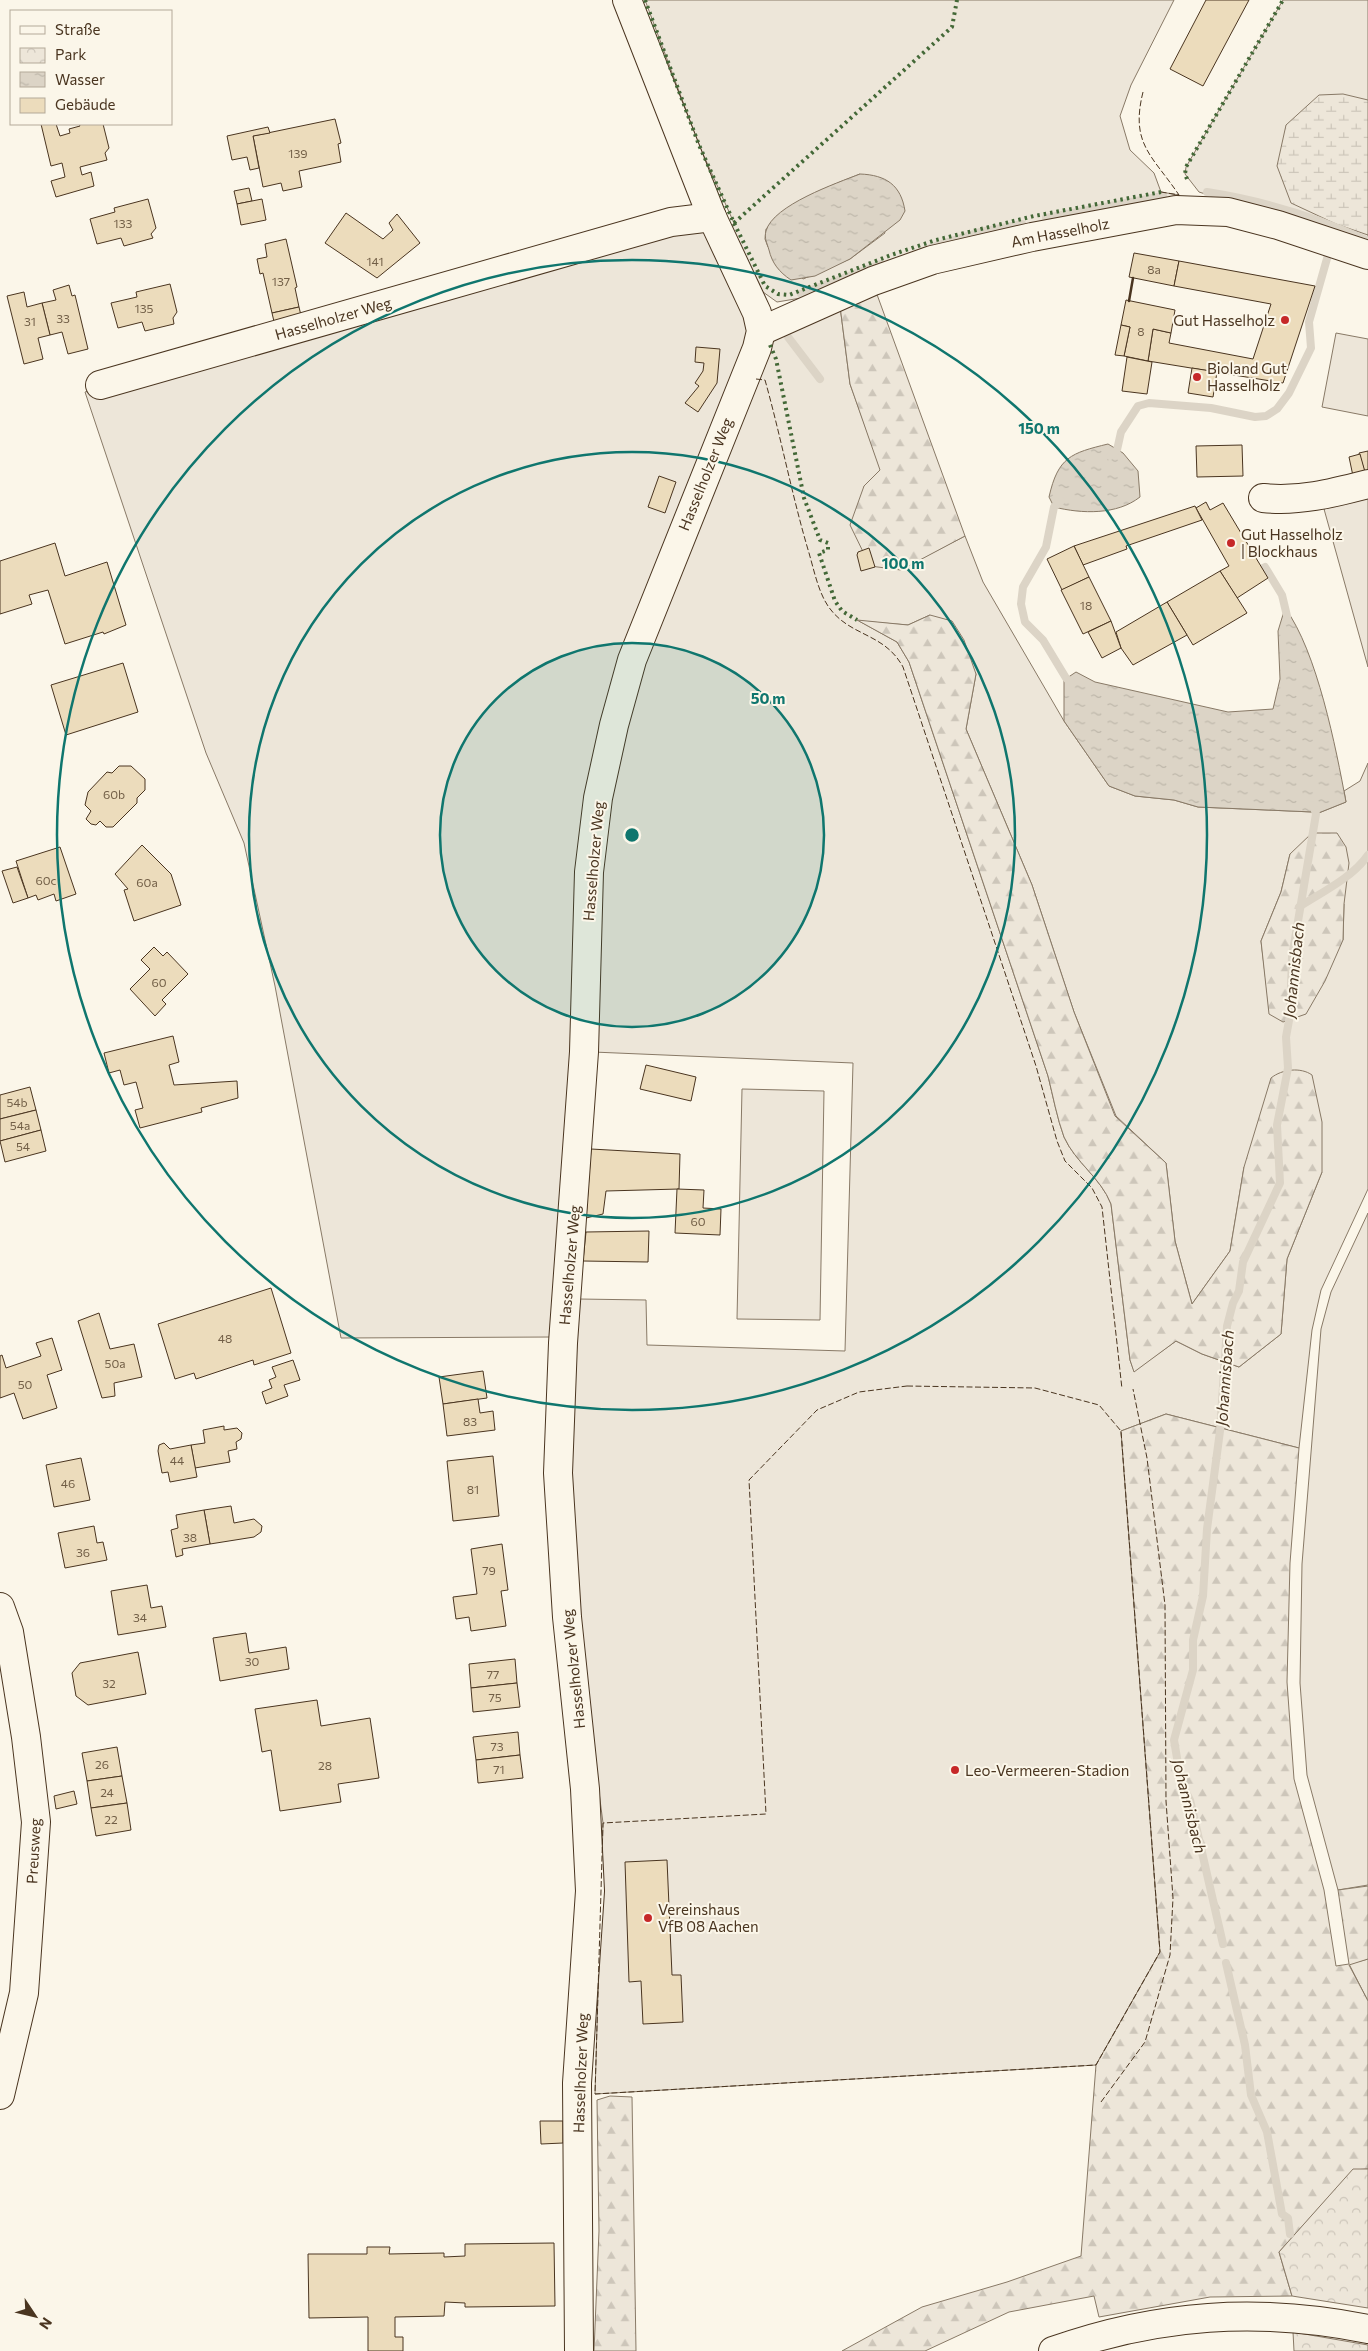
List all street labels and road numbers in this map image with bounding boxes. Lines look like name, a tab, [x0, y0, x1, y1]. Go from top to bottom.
street label: Am Hasselholz	[1009, 214, 1111, 250]
street label: Hasselholzer Weg	[273, 293, 393, 343]
street label: Hasselholzer Weg	[674, 415, 736, 533]
street label: Hasselholzer Weg	[579, 800, 607, 922]
street label: Hasselholzer Weg	[555, 1204, 583, 1326]
street label: Hasselholzer Weg	[558, 1608, 588, 1730]
street label: Preusweg	[22, 1818, 44, 1884]
street label: Hasselholzer Weg	[569, 2013, 591, 2133]

